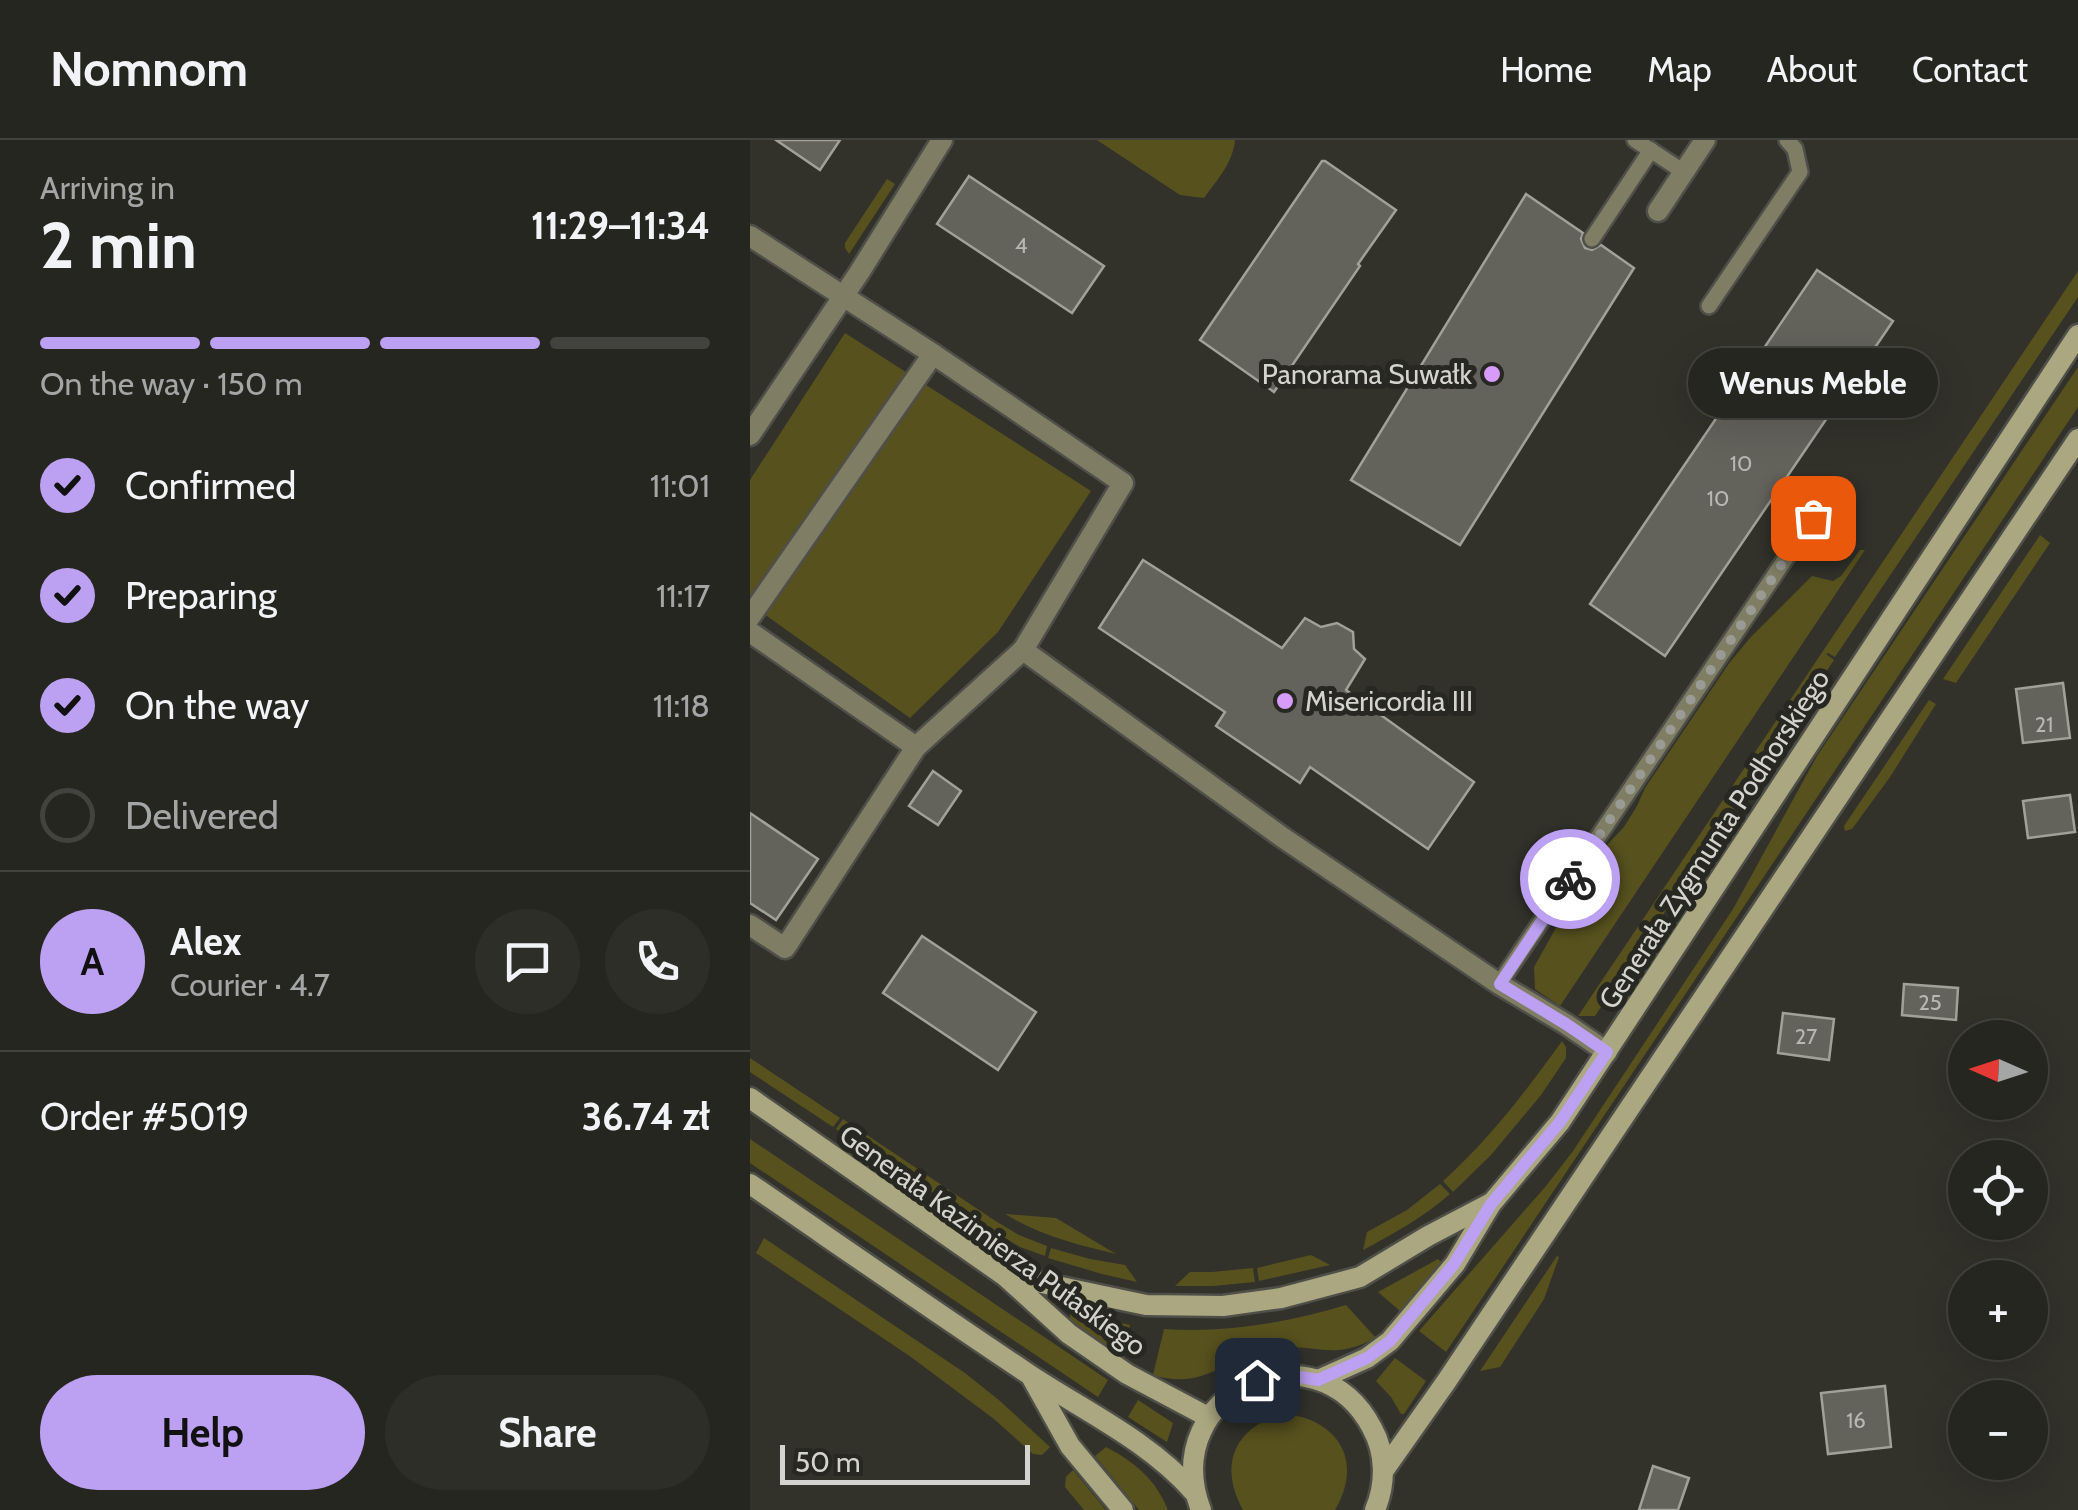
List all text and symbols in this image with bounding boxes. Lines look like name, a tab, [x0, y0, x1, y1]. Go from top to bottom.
text: Nomnom	[50, 40, 248, 98]
text: Home	[1500, 48, 1592, 91]
text: Map	[1647, 48, 1712, 91]
text: About	[1767, 48, 1857, 91]
text: Contact	[1912, 48, 2028, 91]
text: Arriving in	[40, 168, 175, 207]
text: 11:29–11:34	[531, 202, 710, 249]
text: 2 min	[40, 205, 197, 284]
house number: 4	[1015, 232, 1028, 259]
callout: Wenus Meble	[1688, 348, 1938, 418]
place label: Panorama Suwałk	[1262, 357, 1472, 391]
marker: Panorama Suwałk	[1481, 363, 1503, 385]
text: Wenus Meble	[1719, 363, 1907, 402]
text: On the way · 150 m	[40, 364, 303, 403]
house number: 10	[1730, 450, 1752, 477]
icon: check	[40, 458, 95, 513]
text: Confirmed	[125, 462, 296, 509]
text: 11:01	[650, 466, 710, 505]
pin	[1771, 476, 1856, 561]
house number: 10	[1707, 485, 1729, 512]
icon: bag	[1786, 491, 1841, 546]
icon: check	[40, 568, 95, 623]
text: Preparing	[125, 572, 277, 619]
text: 11:17	[656, 576, 710, 615]
street label: Generała Zygmunta Podhorskiego	[1591, 663, 1837, 1015]
icon: check	[40, 678, 95, 733]
text: On the way	[125, 682, 309, 729]
place label: Misericordia III	[1305, 684, 1473, 718]
text: 11:18	[653, 686, 710, 725]
marker: Misericordia III	[1274, 690, 1296, 712]
house number: 21	[2035, 711, 2053, 738]
text: Delivered	[125, 792, 279, 839]
courier	[1520, 829, 1620, 929]
icon: bike	[1543, 852, 1598, 907]
button: chat	[475, 909, 580, 1014]
button: phone	[605, 909, 710, 1014]
text: Alex	[170, 918, 241, 965]
text: A	[81, 938, 104, 985]
text: Courier · 4.7	[170, 965, 330, 1004]
house number: 25	[1918, 989, 1942, 1016]
north arrow	[1948, 1020, 2048, 1120]
map controls	[1948, 1020, 2048, 1480]
house number: 27	[1795, 1023, 1817, 1050]
text: Order #5019	[40, 1093, 249, 1140]
text: 36.74 zł	[582, 1093, 710, 1140]
street label: Generała Kazimierza Pułaskiego	[833, 1117, 1153, 1363]
button: locate	[1948, 1140, 2048, 1240]
button: +	[1948, 1260, 2048, 1360]
pin	[1215, 1338, 1300, 1423]
icon: home	[1230, 1353, 1285, 1408]
button: Help	[40, 1375, 365, 1490]
button: Share	[385, 1375, 710, 1490]
button: −	[1948, 1380, 2048, 1480]
house number: 16	[1846, 1407, 1866, 1434]
scale bar	[780, 1440, 1030, 1484]
text: 50 m	[795, 1445, 861, 1479]

